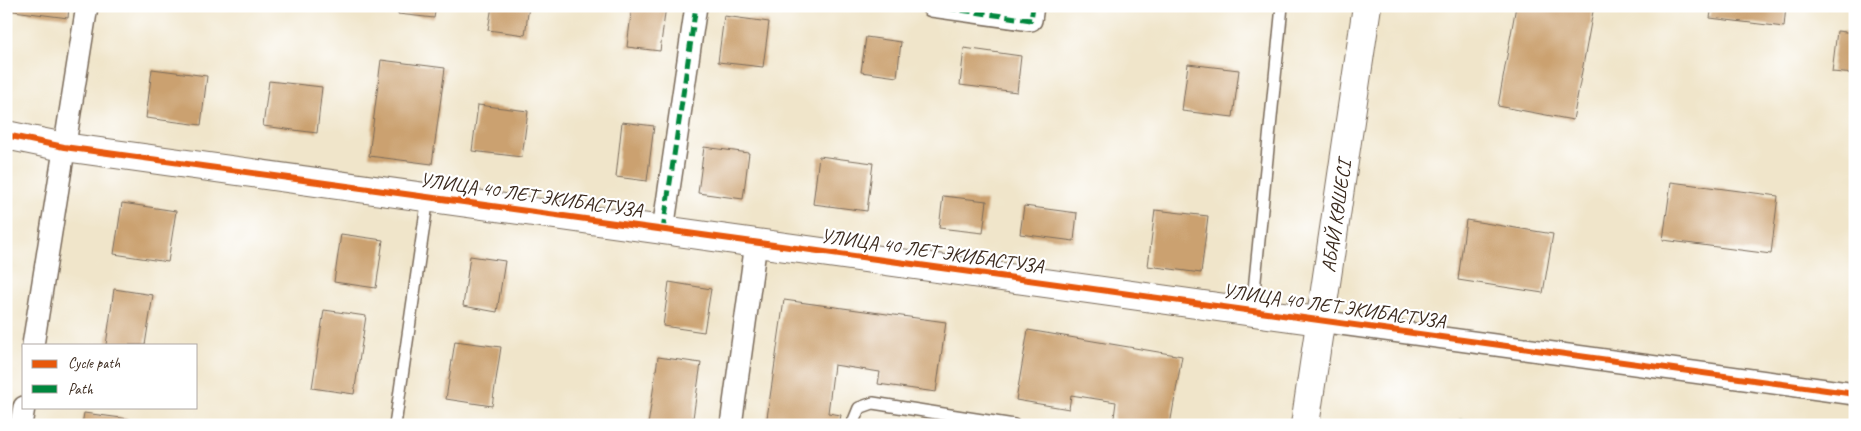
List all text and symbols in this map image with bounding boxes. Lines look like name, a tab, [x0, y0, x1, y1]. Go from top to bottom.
street label: АБАЙ КӨШЕСІ	[1315, 154, 1357, 274]
street label: УЛИЦА 40 ЛЕТ ЭКИБАСТУЗА	[418, 167, 645, 223]
street label: УЛИЦА 40 ЛЕТ ЭКИБАСТУЗА	[819, 223, 1046, 279]
street label: УЛИЦА 40 ЛЕТ ЭКИБАСТУЗА	[1221, 278, 1448, 334]
legend	[22, 344, 198, 408]
text: Cycle path	[68, 354, 120, 373]
text: Path	[68, 380, 94, 399]

